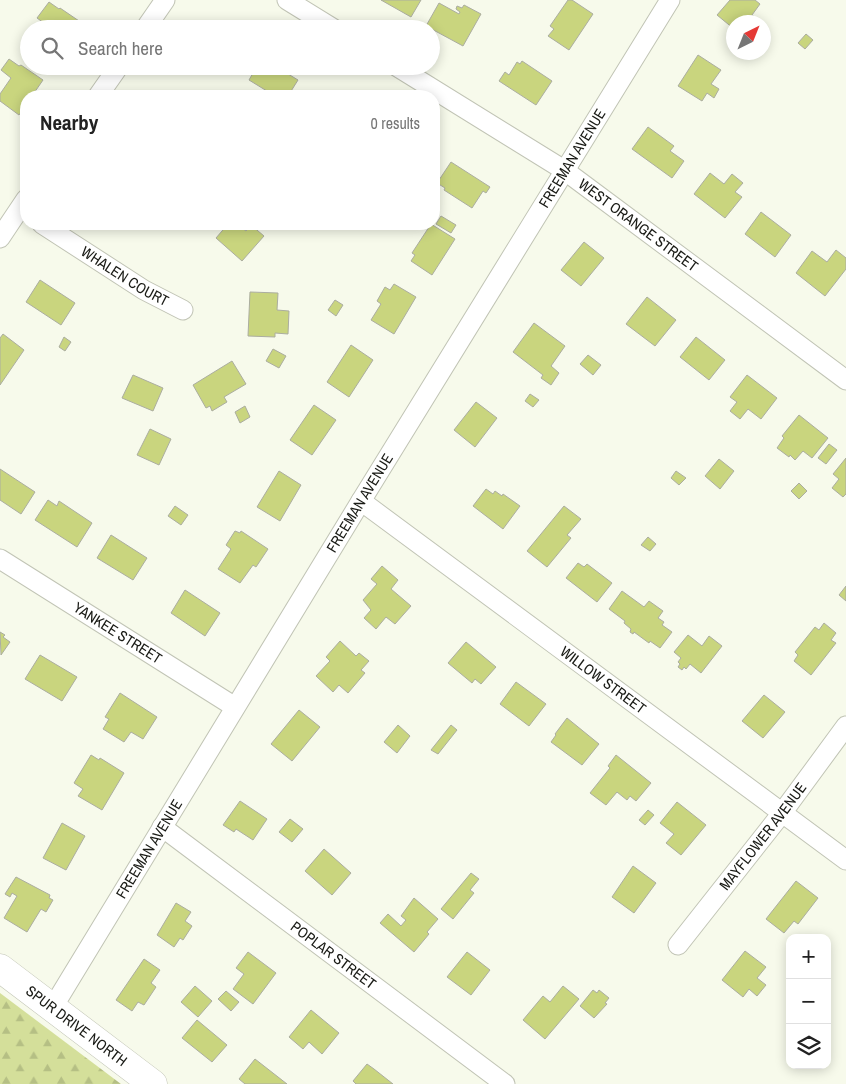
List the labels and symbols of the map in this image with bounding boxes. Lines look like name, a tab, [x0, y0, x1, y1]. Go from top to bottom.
north arrow	[726, 15, 771, 60]
street label: FREEMAN AVENUE	[533, 105, 610, 212]
street label: WEST ORANGE STREET	[574, 173, 703, 277]
street label: WHALEN COURT	[77, 241, 173, 311]
street label: FREEMAN AVENUE	[321, 449, 398, 556]
street label: YANKEE STREET	[70, 597, 167, 669]
street label: WILLOW STREET	[556, 641, 651, 719]
street label: MAYFLOWER AVENUE	[714, 778, 811, 894]
street label: FREEMAN AVENUE	[110, 795, 187, 902]
street label: POPLAR STREET	[286, 916, 381, 994]
street label: SPUR DRIVE NORTH	[22, 980, 132, 1071]

